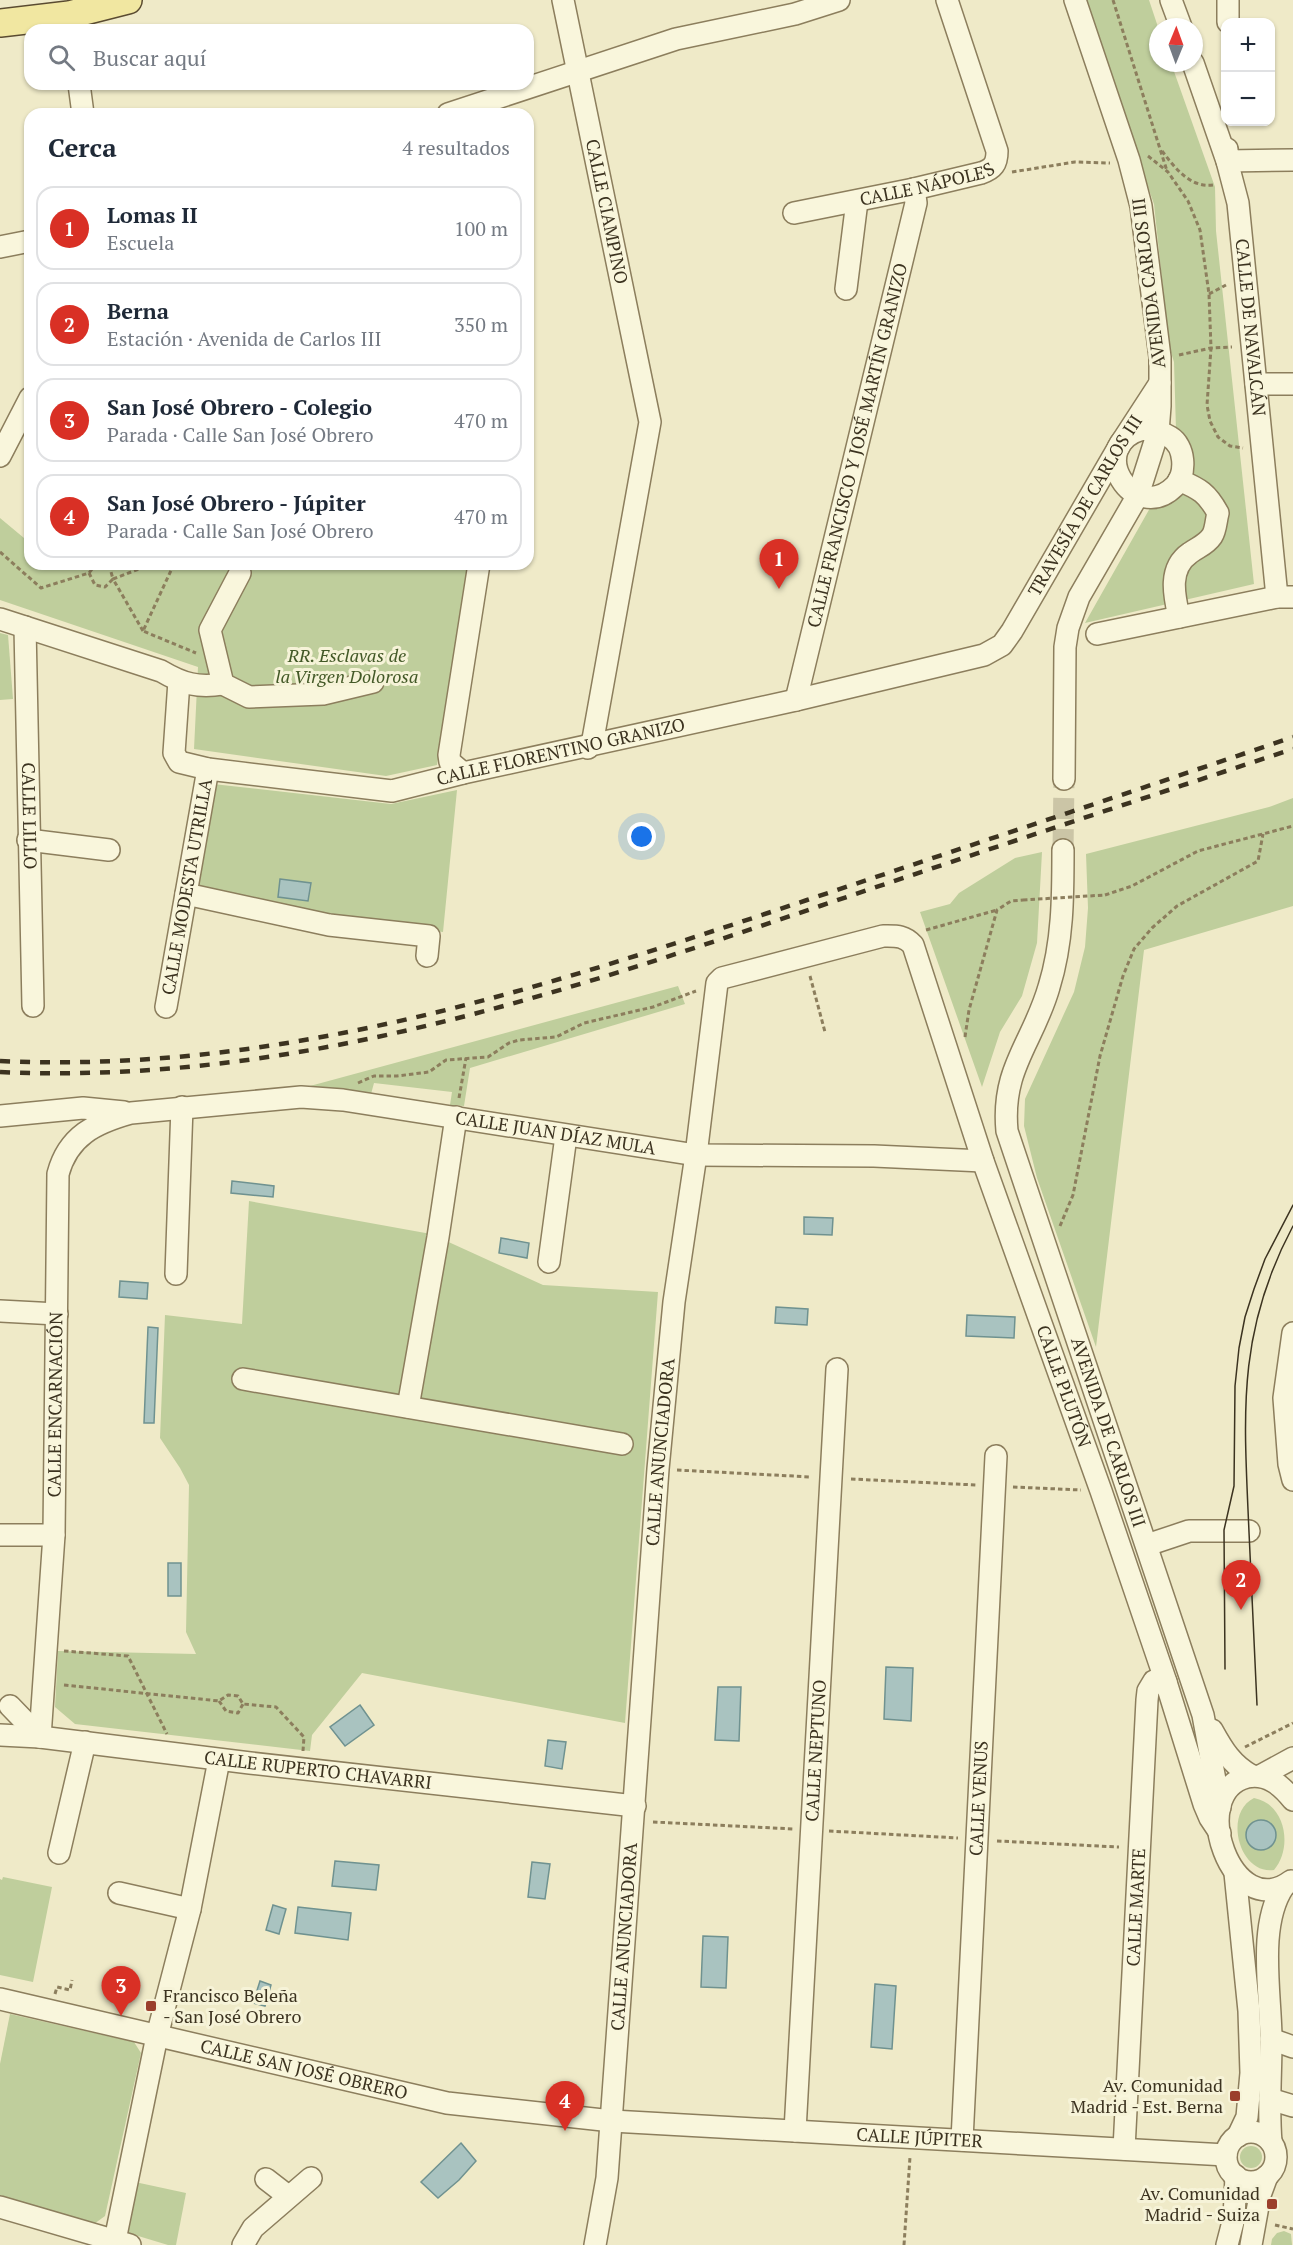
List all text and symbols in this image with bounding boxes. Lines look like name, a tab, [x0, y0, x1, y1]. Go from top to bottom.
north arrow	[1149, 18, 1203, 72]
map controls	[1221, 18, 1275, 126]
button: +	[1221, 18, 1275, 72]
search box	[24, 24, 534, 90]
icon: search	[45, 41, 78, 74]
text: Buscar aquí	[93, 43, 206, 72]
button: −	[1221, 72, 1275, 126]
text: Cerca	[48, 130, 117, 164]
text: 4 resultados	[402, 134, 510, 161]
street label: CALLE CIAMPINO	[581, 137, 634, 286]
street label: CALLE NÁPOLES	[857, 156, 999, 211]
street label: AVENIDA CARLOS III	[1126, 197, 1170, 370]
text: Lomas II	[107, 200, 198, 229]
text: 1	[64, 215, 75, 242]
text: 100 m	[454, 215, 508, 242]
text: Escuela	[107, 229, 174, 256]
street label: CALLE DE NAVALCÁN	[1231, 237, 1272, 417]
street label: CALLE FRANCISCO Y JOSÉ MARTÍN GRANIZO	[801, 260, 912, 630]
text: Berna	[107, 296, 169, 325]
text: 2	[64, 311, 75, 338]
text: 350 m	[454, 311, 508, 338]
text: Estación · Avenida de Carlos III	[107, 325, 382, 352]
text: San José Obrero - Colegio	[107, 392, 372, 421]
text: 3	[64, 407, 75, 434]
text: 470 m	[454, 407, 508, 434]
street label: TRAVESÍA DE CARLOS III	[1022, 410, 1147, 600]
text: Parada · Calle San José Obrero	[107, 421, 374, 448]
text: San José Obrero - Júpiter	[107, 488, 366, 517]
text: 4	[64, 503, 75, 530]
text: 470 m	[454, 503, 508, 530]
text: Parada · Calle San José Obrero	[107, 517, 374, 544]
pin: 1	[760, 540, 798, 589]
park label: RR. Esclavas de la Virgen Dolorosa	[276, 643, 419, 688]
street label: CALLE FLORENTINO GRANIZO	[434, 712, 687, 790]
street label: CALLE LILLO	[17, 762, 43, 870]
street label: CALLE MODESTA UTRILLA	[155, 776, 217, 997]
your location	[627, 822, 656, 851]
street label: CALLE JUAN DÍAZ MULA	[454, 1105, 658, 1160]
street label: CALLE ENCARNACIÓN	[41, 1312, 67, 1497]
street label: CALLE PLUTÓN	[1032, 1322, 1097, 1450]
street label: AVENIDA DE CARLOS III	[1066, 1334, 1152, 1530]
street label: CALLE ANUNCIADORA	[639, 1356, 680, 1547]
pin: 2	[1222, 1560, 1260, 1610]
street label: CALLE NEPTUNO	[799, 1679, 831, 1822]
street label: CALLE VENUS	[963, 1740, 993, 1857]
street label: CALLE RUPERTO CHAVARRI	[203, 1744, 433, 1794]
street label: CALLE ANUNCIADORA	[605, 1841, 642, 2032]
street label: CALLE MARTE	[1120, 1848, 1150, 1967]
pin: 3	[102, 1966, 140, 2016]
place label: Francisco Beleña - San José Obrero	[163, 1983, 301, 2028]
marker: Francisco Beleña - San José Obrero	[144, 1999, 158, 2013]
street label: CALLE SAN JOSÉ OBRERO	[198, 2033, 410, 2104]
place label: Av. Comunidad Madrid - Est. Berna	[1071, 2073, 1223, 2118]
pin: 4	[546, 2082, 584, 2131]
marker: Av. Comunidad Madrid - Est. Berna	[1228, 2089, 1242, 2103]
street label: CALLE JÚPITER	[856, 2122, 984, 2153]
place label: Av. Comunidad Madrid - Suiza	[1140, 2181, 1260, 2226]
marker: Av. Comunidad Madrid - Suiza	[1265, 2197, 1279, 2211]

